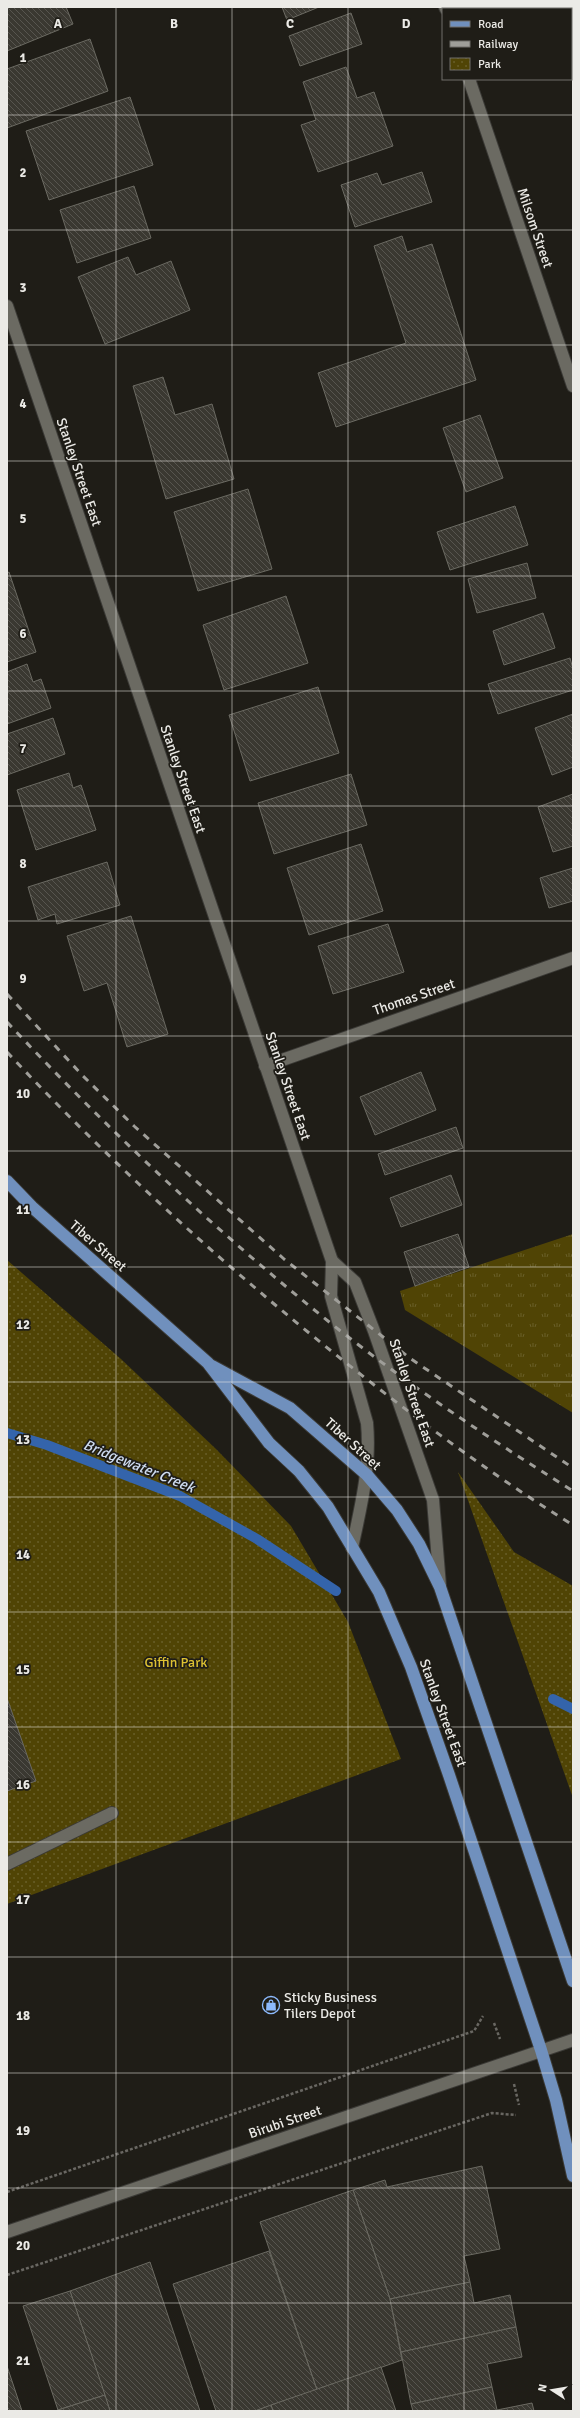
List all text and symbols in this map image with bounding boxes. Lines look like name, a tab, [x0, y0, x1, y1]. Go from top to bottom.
legend	[442, 8, 572, 80]
text: A	[54, 16, 63, 32]
text: B	[170, 16, 178, 32]
text: C	[286, 16, 294, 32]
text: D	[402, 16, 411, 32]
text: Road	[478, 17, 504, 32]
text: Railway	[478, 37, 518, 52]
text: 1	[19, 50, 27, 66]
text: Park	[478, 57, 501, 72]
text: 2	[19, 165, 27, 181]
street label: Milsom Street	[513, 186, 557, 270]
text: 3	[19, 280, 27, 296]
text: 4	[19, 396, 27, 412]
street label: Stanley Street East	[53, 416, 106, 528]
text: 5	[19, 511, 27, 527]
text: 6	[19, 626, 27, 642]
street label: Stanley Street East	[157, 723, 210, 835]
text: 7	[19, 741, 27, 757]
text: 8	[19, 856, 27, 872]
text: 9	[19, 971, 27, 987]
street label: Thomas Street	[371, 975, 457, 1019]
street label: Stanley Street East	[262, 1030, 315, 1142]
text: 10	[16, 1086, 30, 1102]
text: 11	[16, 1202, 30, 1218]
street label: Tiber Street	[66, 1217, 130, 1275]
text: 12	[16, 1317, 30, 1333]
street label: Stanley Street East	[386, 1337, 439, 1449]
street label: Tiber Street	[321, 1414, 385, 1474]
text: 13	[16, 1432, 30, 1448]
water label: Bridgewater Creek	[81, 1435, 199, 1497]
text: 14	[16, 1547, 30, 1563]
park label: Giffin Park	[145, 1654, 207, 1671]
street label: Stanley Street East	[416, 1657, 470, 1769]
text: 15	[16, 1662, 30, 1678]
text: 16	[16, 1777, 30, 1793]
text: 17	[16, 1892, 30, 1908]
place label: Sticky Business Tilers Depot	[284, 1989, 377, 2022]
shop icon: Sticky Business Tilers Depot	[261, 1995, 281, 2015]
text: 18	[16, 2008, 30, 2024]
street label: Birubi Street	[246, 2102, 324, 2142]
text: 19	[16, 2123, 30, 2139]
text: 20	[16, 2238, 30, 2254]
text: 21	[16, 2353, 30, 2369]
north arrow	[532, 2370, 572, 2410]
text: N	[536, 2383, 550, 2393]

